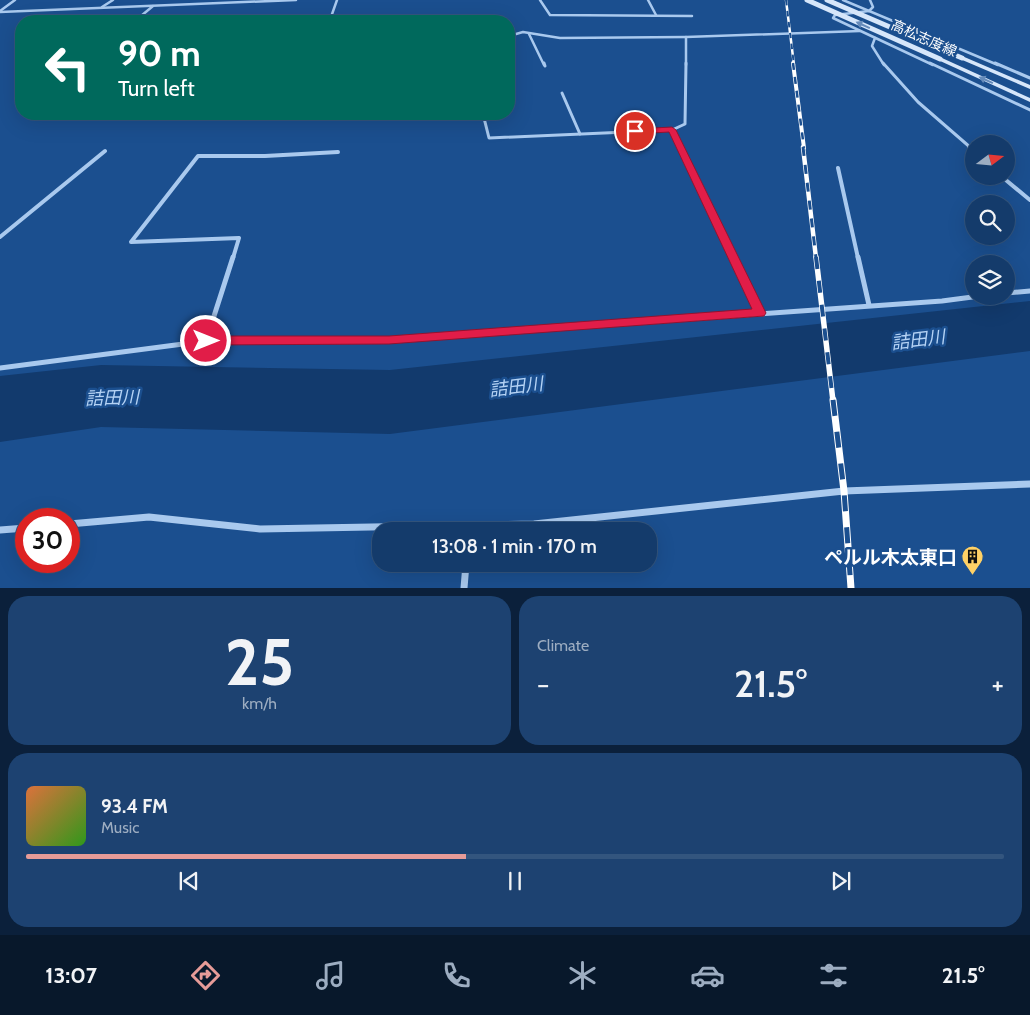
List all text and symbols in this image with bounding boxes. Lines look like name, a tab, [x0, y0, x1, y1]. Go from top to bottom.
street label: 高松志度線	[888, 16, 960, 60]
one-way arrow	[856, 21, 870, 29]
text: 90 m	[118, 32, 201, 75]
icon: left	[35, 35, 100, 100]
text: Turn left	[118, 75, 195, 102]
one-way arrow	[978, 75, 993, 84]
pin	[614, 110, 656, 152]
icon: arrive	[621, 117, 649, 145]
north arrow	[965, 135, 1015, 185]
map controls	[965, 135, 1015, 305]
button: search	[965, 195, 1015, 245]
button: layers	[965, 255, 1015, 305]
position arrow	[179, 314, 231, 366]
water label: 詰田川	[890, 326, 948, 354]
water label: 詰田川	[488, 373, 546, 401]
water label: 詰田川	[85, 386, 141, 410]
speed limit sign: 30	[15, 508, 80, 573]
text: 13:08 · 1 min · 170 m	[432, 535, 597, 558]
building icon: ペルル木太東口	[961, 545, 985, 576]
place label: ペルル木太東口	[824, 546, 957, 569]
text: 25	[225, 622, 294, 701]
text: Climate	[537, 636, 589, 655]
text: 21.5°	[734, 660, 807, 707]
text: −	[537, 667, 549, 701]
text: +	[992, 667, 1004, 701]
text: km/h	[242, 694, 277, 713]
text: 93.4 FM	[101, 795, 168, 818]
text: Music	[101, 818, 139, 837]
icon: previous	[175, 867, 203, 895]
icon: pause	[501, 867, 529, 895]
icon: next	[827, 867, 855, 895]
icon: directions	[188, 958, 223, 993]
icon: music	[313, 958, 348, 993]
icon: phone	[439, 958, 474, 993]
icon: climate	[565, 958, 600, 993]
icon: car	[690, 958, 725, 993]
icon: filters	[816, 958, 851, 993]
text: 13:07	[45, 962, 97, 989]
text: 21.5°	[942, 962, 985, 989]

